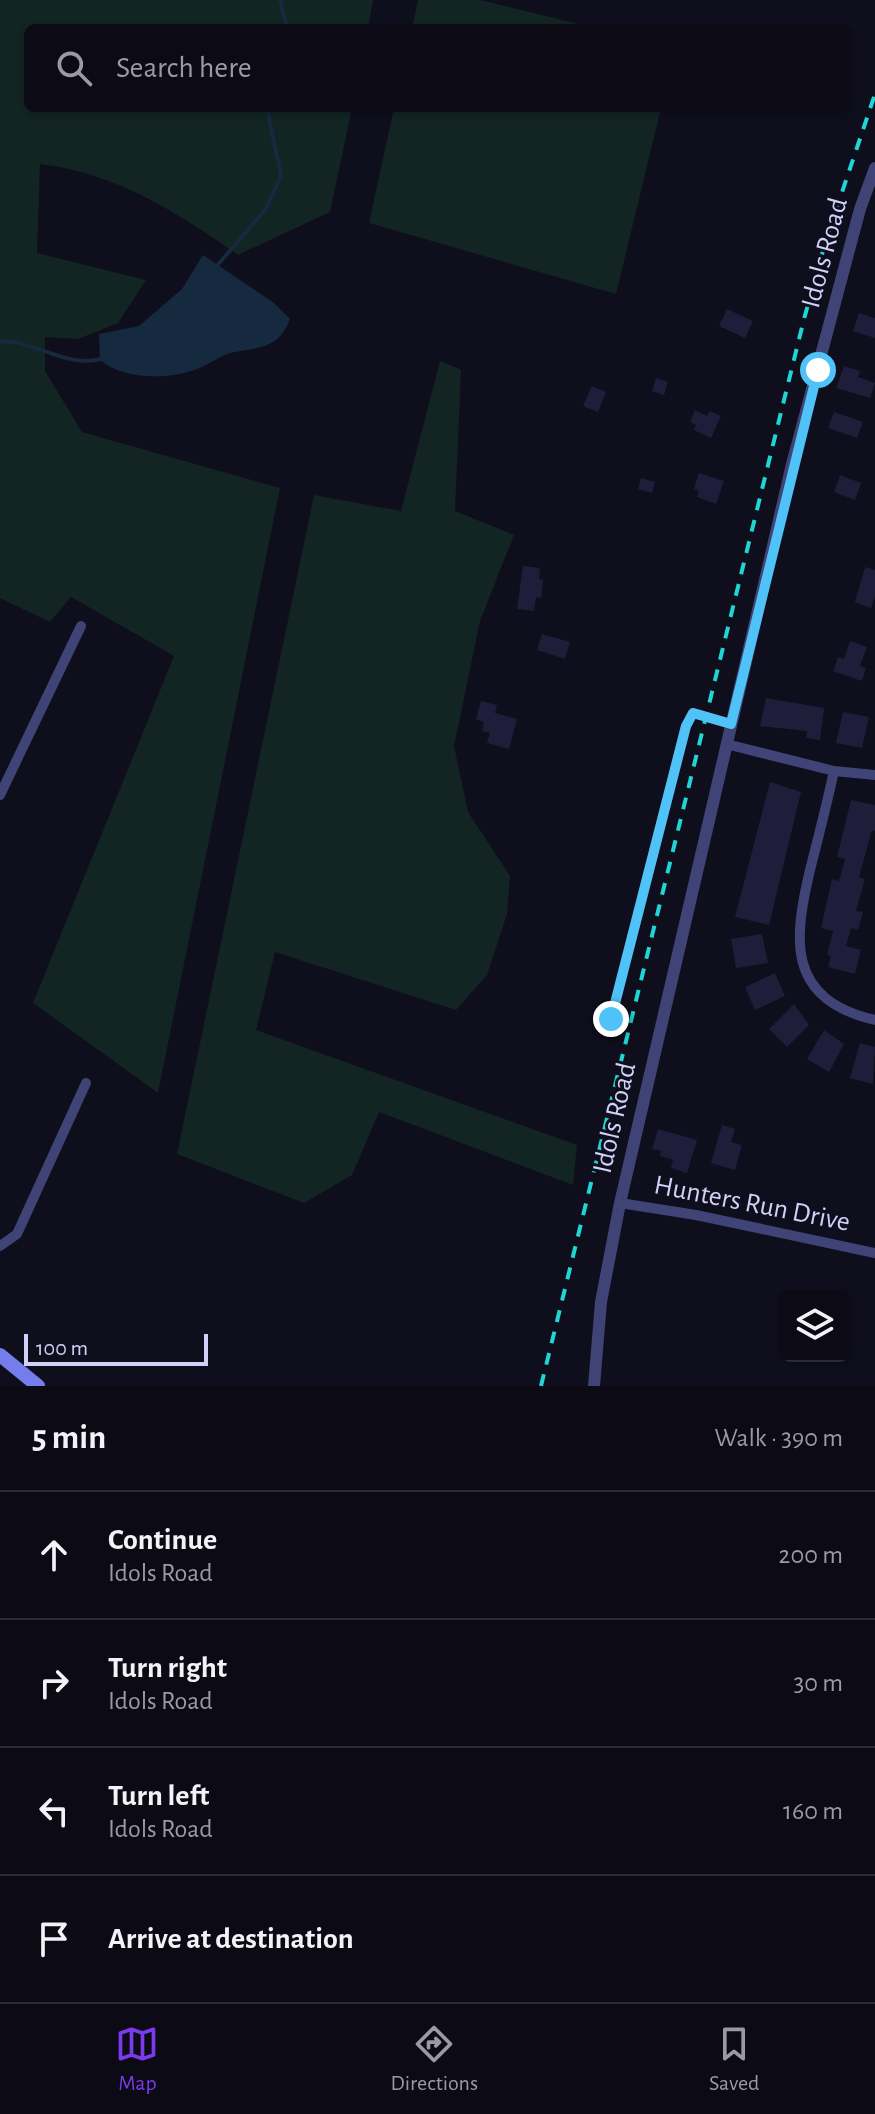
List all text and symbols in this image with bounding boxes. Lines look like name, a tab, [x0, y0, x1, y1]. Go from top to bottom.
search box	[24, 24, 851, 112]
icon: search	[52, 46, 96, 90]
text: Search here	[116, 53, 252, 83]
street label: Idols Road	[797, 195, 853, 311]
route start	[800, 352, 836, 388]
route end	[593, 1001, 629, 1037]
street label: Idols Road	[589, 1060, 641, 1176]
street label: Hunters Run Drive	[652, 1171, 852, 1237]
map controls	[779, 1290, 851, 1362]
button: layers	[779, 1290, 851, 1362]
scale bar	[24, 1330, 208, 1366]
text: 100 m	[36, 1337, 88, 1359]
text: 5 min	[32, 1421, 106, 1455]
text: Walk · 390 m	[715, 1425, 843, 1451]
text: Continue	[108, 1525, 217, 1555]
icon: ahead	[32, 1533, 76, 1577]
text: 200 m	[779, 1542, 843, 1568]
text: Idols Road	[108, 1560, 213, 1586]
text: Turn right	[108, 1653, 227, 1683]
icon: right	[32, 1661, 76, 1705]
text: 30 m	[793, 1670, 843, 1696]
text: Idols Road	[108, 1688, 213, 1714]
text: Turn left	[108, 1781, 209, 1811]
icon: left	[32, 1789, 76, 1833]
text: 160 m	[783, 1798, 843, 1824]
text: Idols Road	[108, 1816, 213, 1842]
icon: arrive	[32, 1917, 76, 1961]
text: Arrive at destination	[108, 1924, 354, 1954]
tab: Map	[115, 2022, 159, 2096]
tab: Directions	[390, 2022, 478, 2096]
tab: Saved	[709, 2022, 759, 2096]

